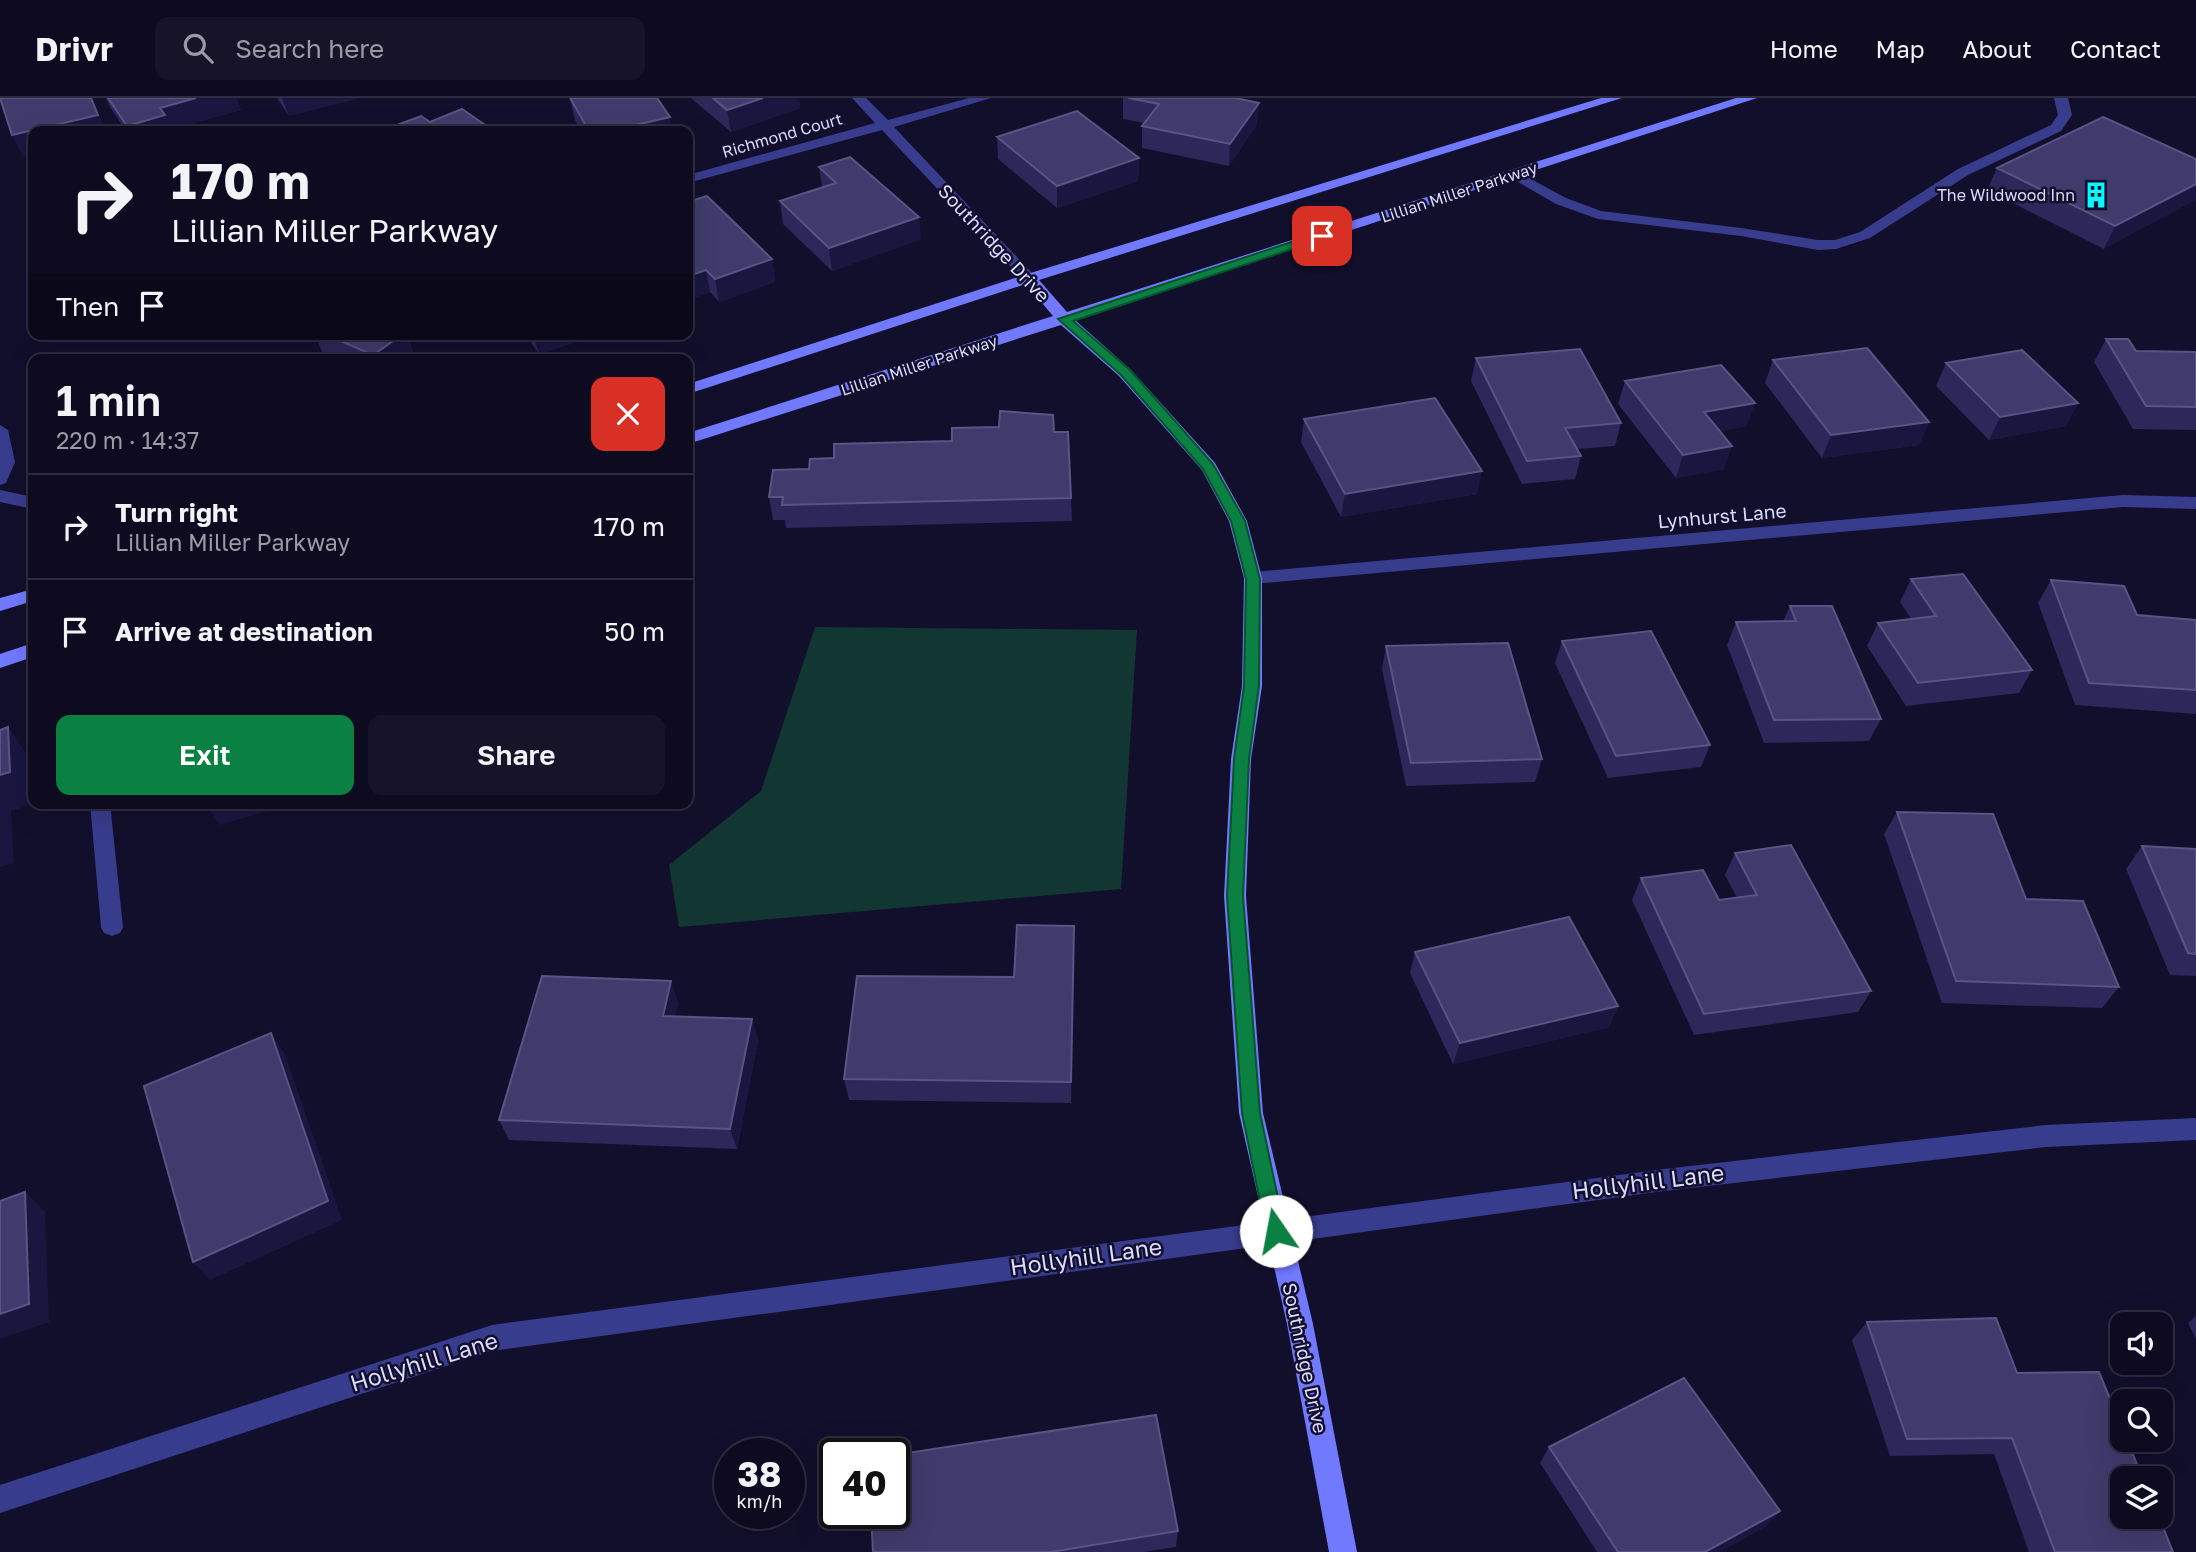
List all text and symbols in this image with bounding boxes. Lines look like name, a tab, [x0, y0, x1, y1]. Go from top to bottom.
search box	[155, 17, 645, 80]
text: Drivr	[35, 29, 113, 68]
icon: search	[179, 29, 217, 67]
text: Search here	[235, 33, 384, 64]
text: Home	[1770, 34, 1838, 63]
text: Map	[1876, 34, 1925, 63]
text: About	[1963, 34, 2032, 63]
text: Contact	[2070, 34, 2161, 63]
street label: Richmond Court	[720, 108, 844, 162]
text: 170 m	[171, 151, 310, 210]
icon: right	[56, 154, 147, 245]
street label: Lillian Miller Parkway	[1378, 157, 1540, 227]
street label: Southridge Drive	[934, 179, 1055, 306]
building icon: The Wildwood Inn	[2081, 180, 2111, 210]
place label: The Wildwood Inn	[1937, 185, 2075, 205]
pin	[1292, 206, 1352, 266]
text: Lillian Miller Parkway	[171, 211, 498, 249]
icon: arrive	[1303, 217, 1341, 255]
icon: arrive	[133, 287, 171, 325]
text: Then	[56, 291, 119, 322]
street label: Lillian Miller Parkway	[838, 330, 1000, 400]
text: 1 min	[56, 375, 161, 425]
button: close	[591, 377, 665, 451]
text: 220 m · 14:37	[56, 426, 199, 454]
text: Turn right	[115, 497, 238, 528]
street label: Lynhurst Lane	[1657, 498, 1787, 533]
icon: right	[56, 508, 94, 546]
text: 170 m	[593, 511, 665, 542]
text: Lillian Miller Parkway	[115, 528, 350, 556]
icon: arrive	[56, 613, 94, 651]
text: Arrive at destination	[115, 616, 373, 647]
text: 50 m	[604, 616, 665, 647]
button: Exit	[56, 715, 354, 795]
button: Share	[368, 715, 665, 795]
street label: Hollyhill Lane	[1570, 1158, 1726, 1204]
position arrow	[1239, 1194, 1313, 1268]
street label: Hollyhill Lane	[1008, 1231, 1164, 1281]
street label: Southridge Drive	[1278, 1281, 1333, 1435]
map controls	[2110, 1312, 2173, 1529]
button: sound	[2110, 1312, 2173, 1375]
street label: Hollyhill Lane	[346, 1325, 501, 1397]
button: search	[2110, 1389, 2173, 1452]
speed limit sign: 40	[819, 1438, 910, 1529]
text: 38	[738, 1453, 781, 1495]
button: layers	[2110, 1466, 2173, 1529]
text: km/h	[737, 1490, 782, 1512]

